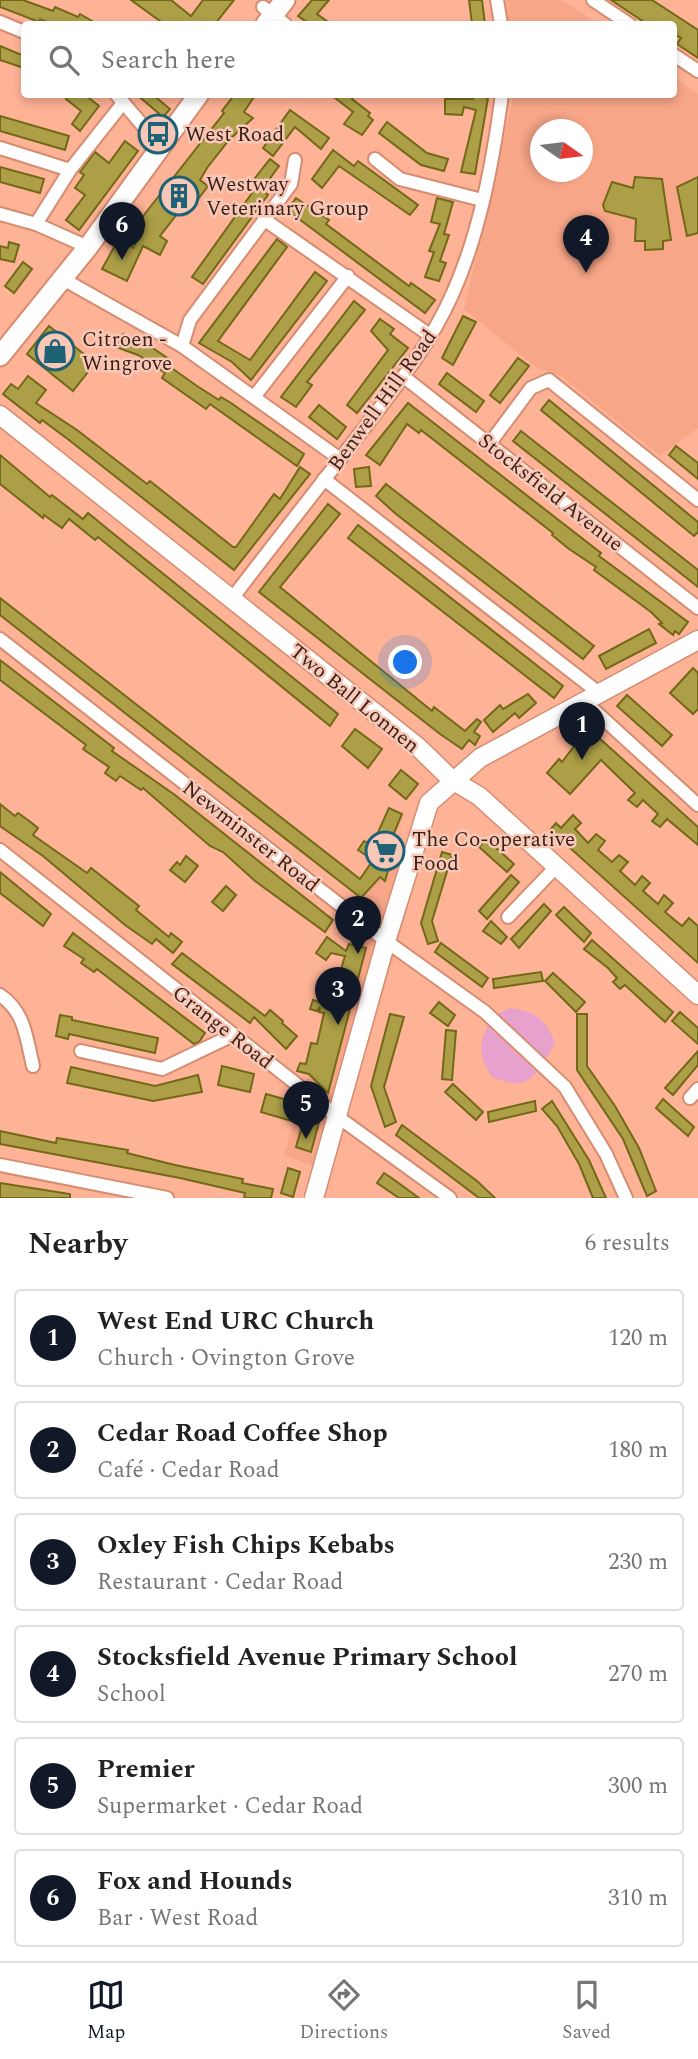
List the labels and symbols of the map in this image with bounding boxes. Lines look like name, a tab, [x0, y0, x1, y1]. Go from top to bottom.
bus stop icon: West Road	[137, 113, 179, 155]
place label: West Road	[185, 119, 284, 151]
north arrow	[530, 119, 593, 182]
place label: Westway Veterinary Group	[206, 169, 369, 225]
building icon: Westway Veterinary Group	[158, 175, 200, 217]
pin: 6	[99, 202, 145, 260]
pin: 4	[563, 215, 609, 273]
street label: Benwell Hill Road	[320, 323, 445, 478]
place label: Citroen - Wingrove	[82, 324, 172, 380]
shop icon: Citroen - Wingrove	[34, 330, 76, 372]
street label: Stocksfield Avenue	[471, 426, 630, 560]
street label: Two Ball Lonnen	[282, 636, 426, 761]
your location	[388, 645, 422, 679]
pin: 1	[559, 702, 605, 760]
street label: Newminster Road	[175, 773, 326, 901]
place label: The Co-operative Food	[412, 824, 575, 880]
supermarket icon: The Co-operative Food	[364, 830, 406, 872]
pin: 2	[335, 896, 381, 954]
pin: 3	[315, 967, 361, 1025]
street label: Grange Road	[165, 978, 280, 1078]
pin: 5	[283, 1081, 329, 1139]

